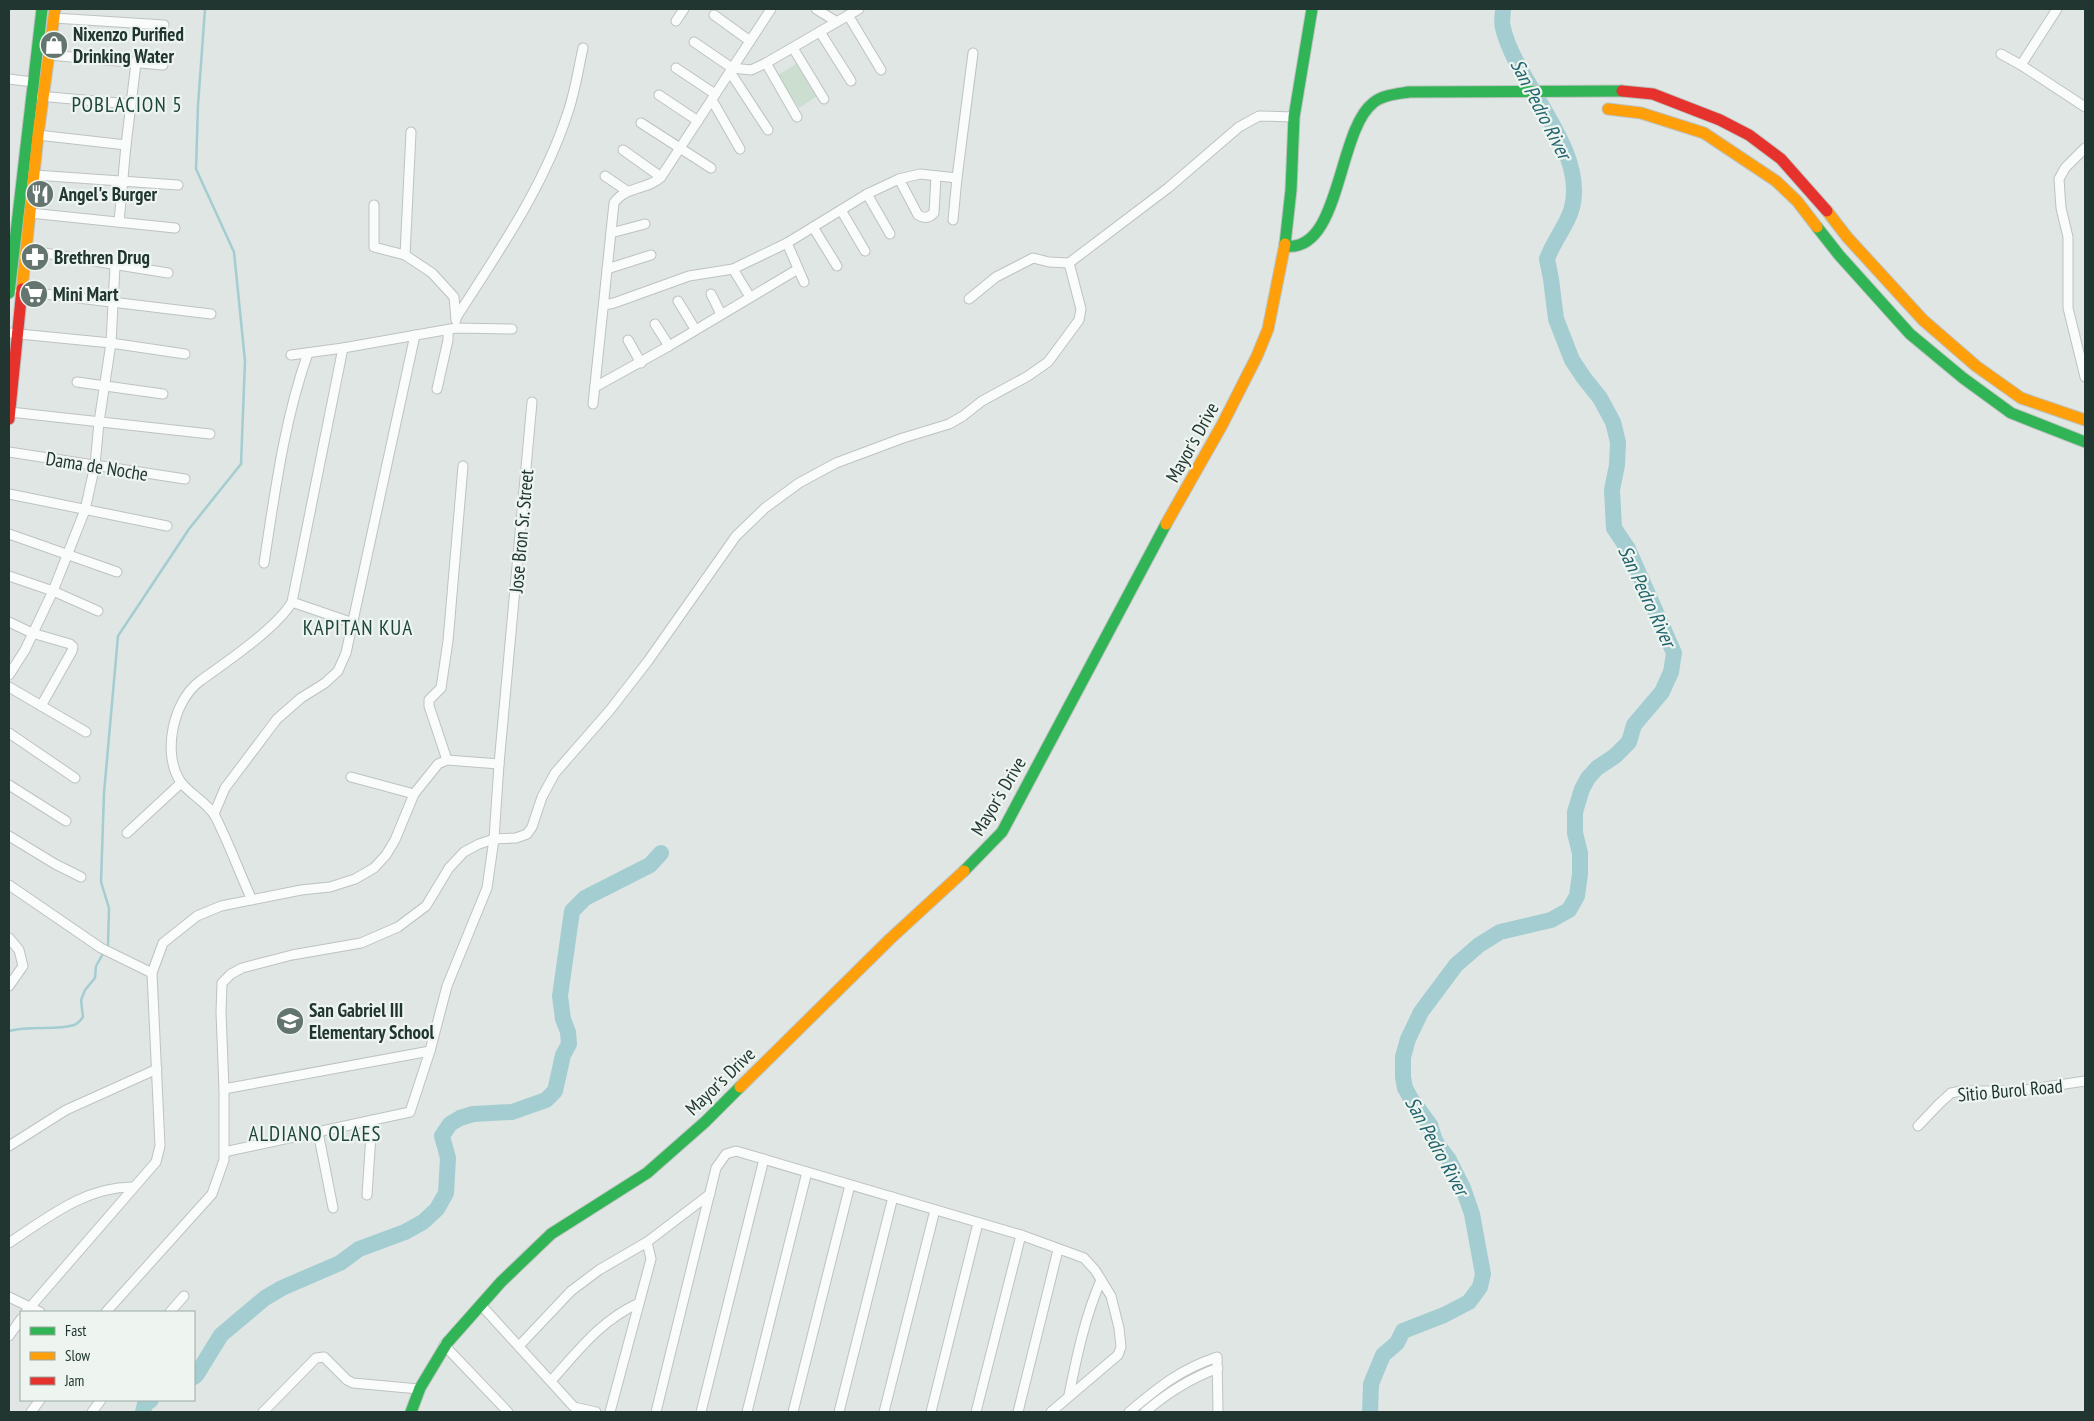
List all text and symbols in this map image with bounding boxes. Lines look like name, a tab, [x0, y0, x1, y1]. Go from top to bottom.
place label: Nixenzo Purified Drinking Water	[73, 22, 184, 68]
shop icon: Nixenzo Purified Drinking Water	[39, 30, 69, 60]
water label: San Pedro River	[1505, 55, 1578, 166]
district label: POBLACION 5	[71, 91, 183, 118]
restaurant icon: Angel's Burger	[25, 179, 55, 209]
place label: Angel's Burger	[58, 182, 158, 206]
pharmacy icon: Brethren Drug	[20, 242, 50, 272]
place label: Brethren Drug	[54, 245, 150, 269]
supermarket icon: Mini Mart	[19, 279, 49, 309]
place label: Mini Mart	[53, 282, 119, 306]
street label: Mayor's Drive	[1160, 398, 1224, 486]
street label: Dama de Noche	[44, 446, 150, 486]
street label: Jose Bron Sr. Street	[504, 468, 538, 595]
water label: San Pedro River	[1612, 541, 1683, 653]
district label: KAPITAN KUA	[303, 614, 413, 641]
street label: Mayor's Drive	[965, 752, 1031, 840]
place label: San Gabriel III Elementary School	[309, 998, 434, 1044]
school or university icon: San Gabriel III Elementary School	[275, 1006, 305, 1036]
street label: Mayor's Drive	[680, 1042, 760, 1120]
street label: Sitio Burol Road	[1956, 1073, 2064, 1107]
water label: San Pedro River	[1399, 1092, 1476, 1202]
district label: ALDIANO OLAES	[248, 1120, 382, 1147]
legend	[20, 1311, 195, 1401]
text: Fast	[65, 1321, 86, 1340]
text: Slow	[65, 1346, 90, 1365]
text: Jam	[64, 1371, 84, 1390]

